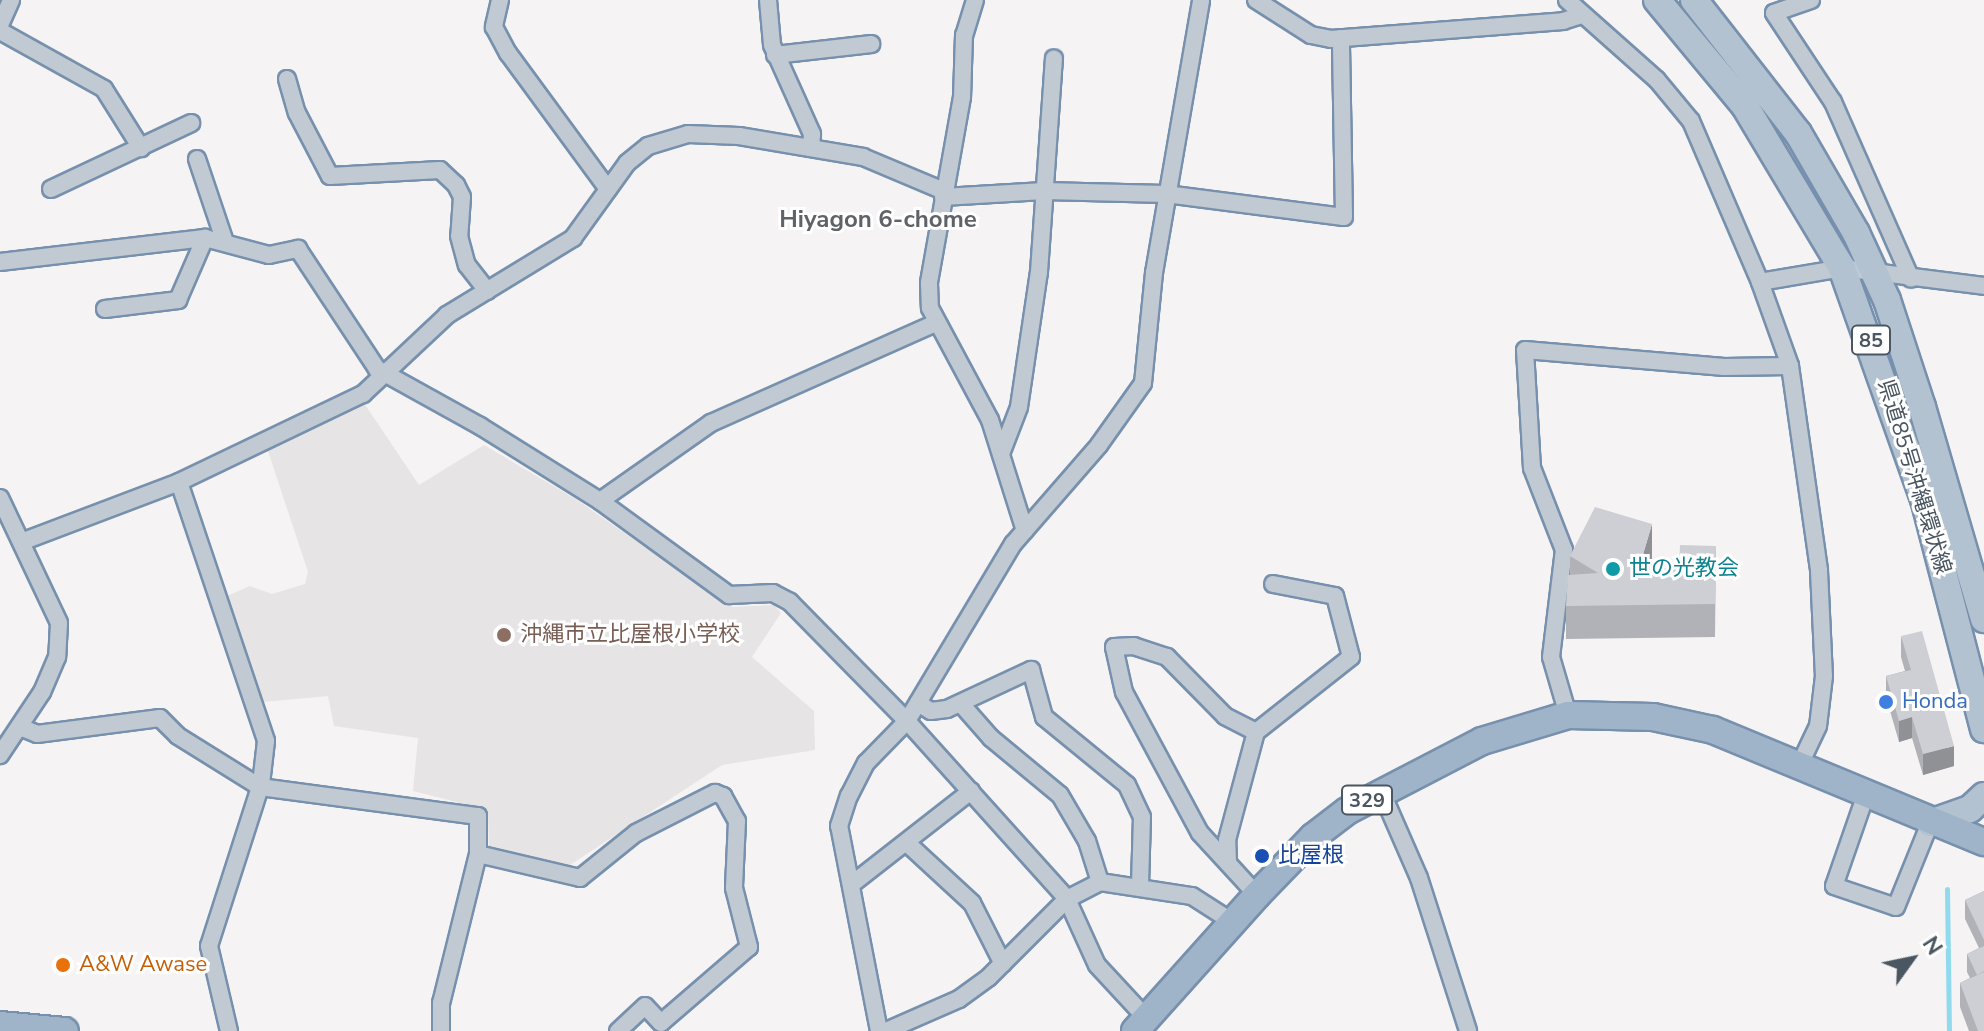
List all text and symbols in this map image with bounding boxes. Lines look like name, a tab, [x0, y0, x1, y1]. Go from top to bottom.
district label: Hiyagon 6-chome	[779, 206, 977, 234]
road number: 85	[1851, 324, 1891, 356]
street label: 県道85号沖縄環状線	[1872, 376, 1956, 578]
place label: 世の光教会	[1629, 556, 1739, 582]
marker: 世の光教会	[1604, 560, 1622, 578]
place label: 沖縄市立比屋根小学校	[520, 622, 740, 648]
marker: 沖縄市立比屋根小学校	[495, 626, 513, 644]
place label: Honda	[1902, 689, 1968, 715]
marker: Honda	[1877, 693, 1895, 711]
road number: 329	[1341, 784, 1393, 816]
place label: 比屋根	[1278, 843, 1344, 869]
marker: 比屋根	[1253, 847, 1271, 865]
north arrow	[1872, 919, 1952, 999]
text: N	[1915, 931, 1949, 961]
place label: A&W Awase	[79, 952, 207, 978]
marker: A&W Awase	[54, 956, 72, 974]

